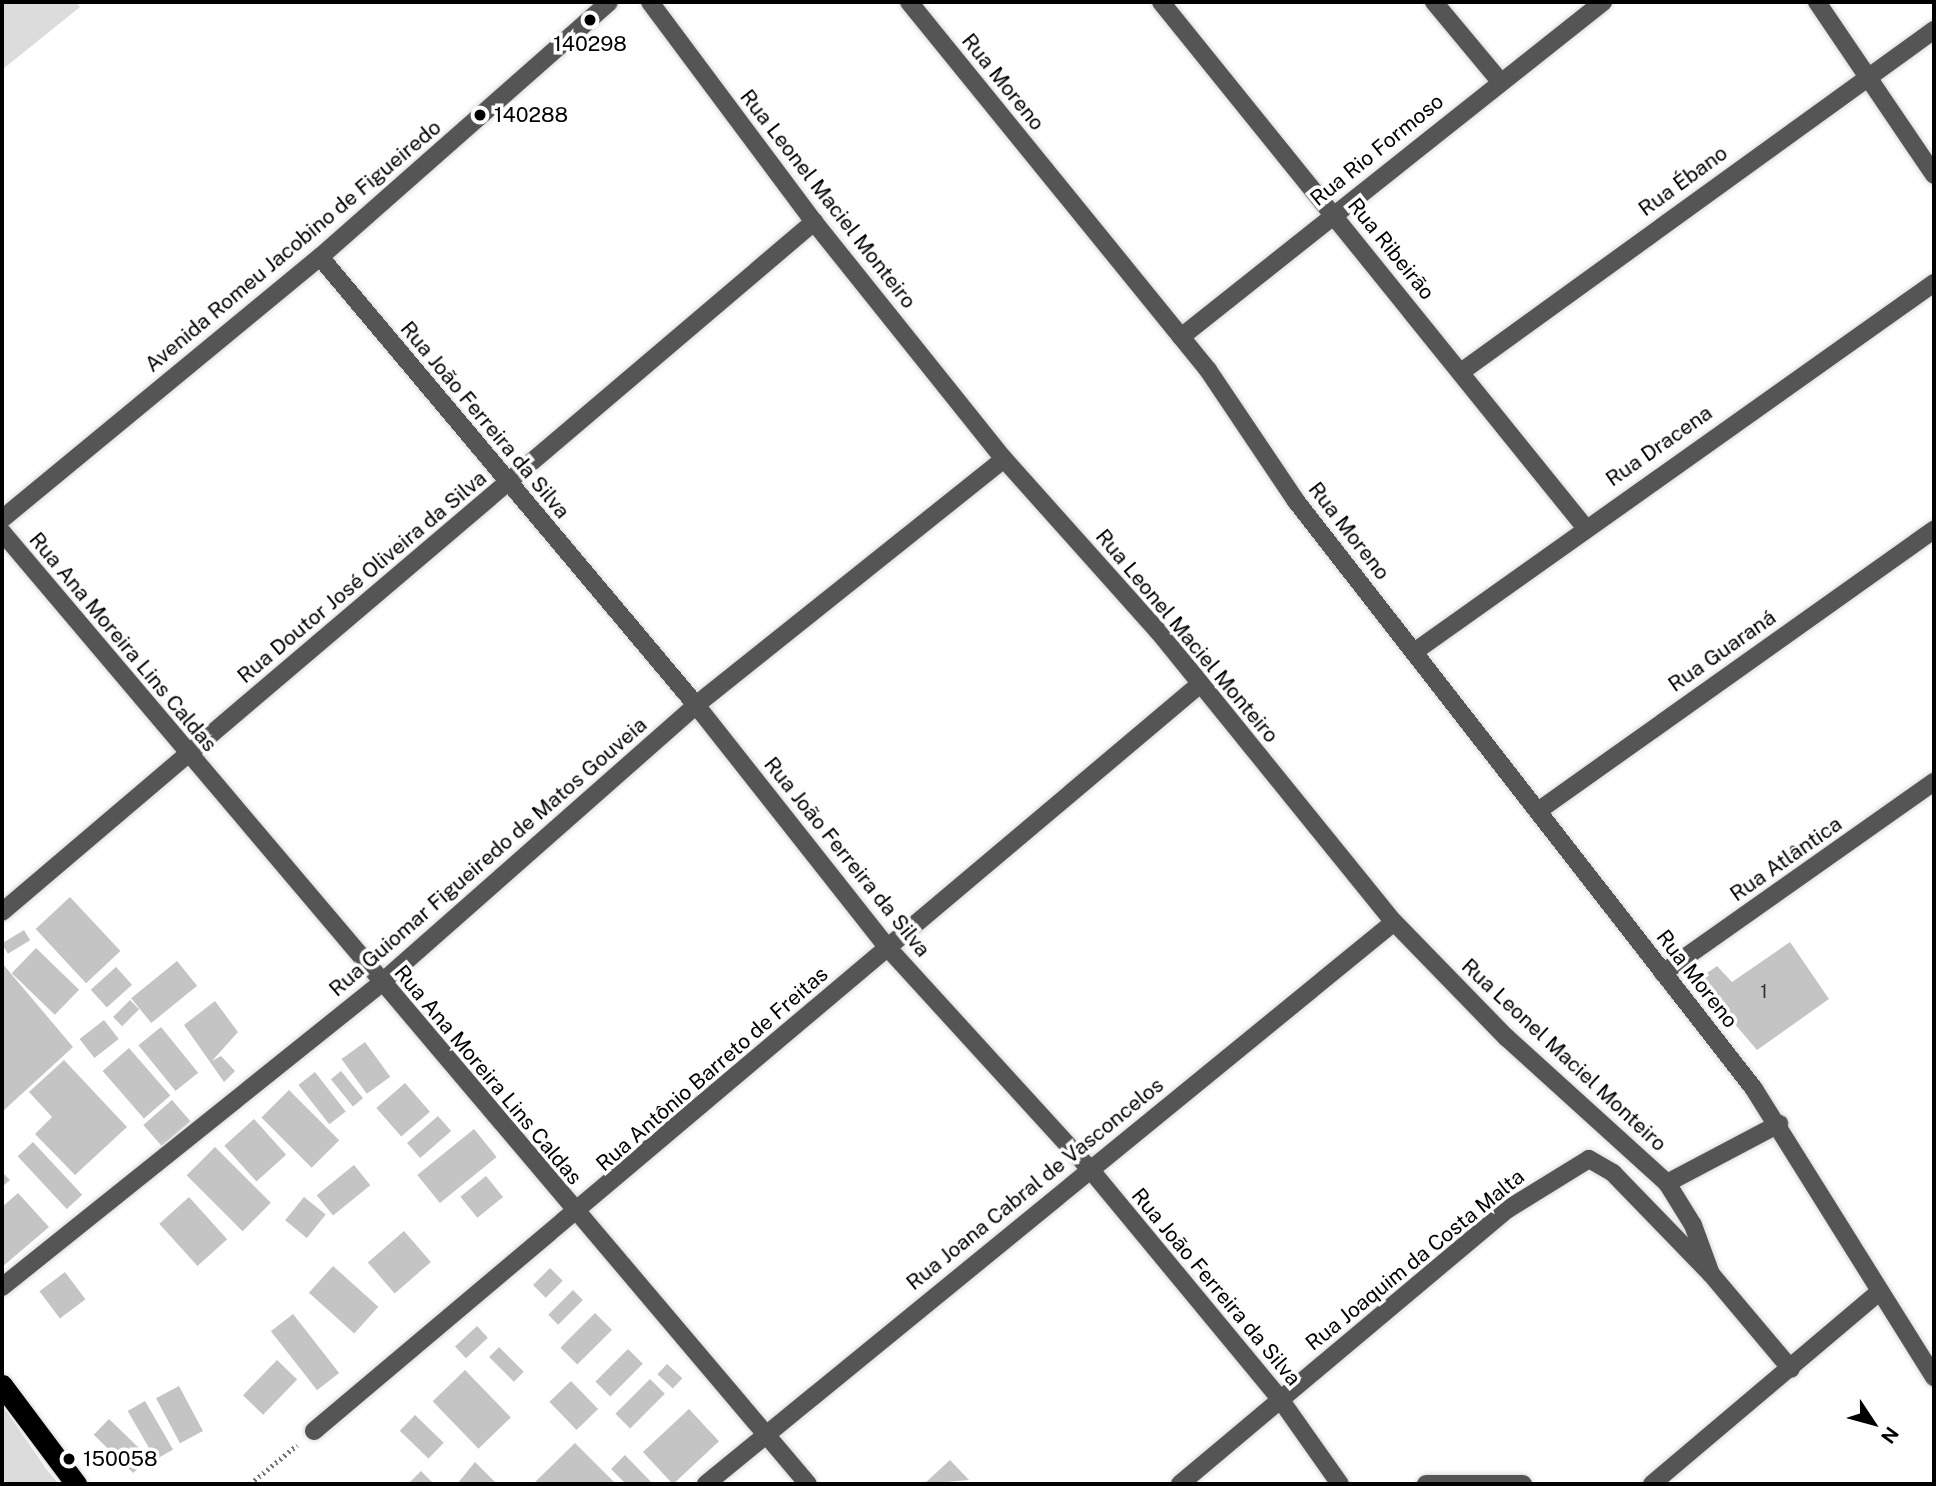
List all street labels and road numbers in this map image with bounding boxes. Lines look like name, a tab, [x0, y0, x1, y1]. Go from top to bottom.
street label: Rua Moreno	[956, 29, 1050, 135]
street label: Rua Leonel Maciel Monteiro	[735, 85, 921, 313]
street label: Rua Rio Formoso	[1305, 89, 1449, 211]
street label: Avenida Romeu Jacobino de Figueiredo	[140, 114, 446, 378]
street label: Rua Ébano	[1634, 140, 1732, 222]
street label: Rua Ribeirão	[1342, 193, 1440, 305]
street label: Rua João Ferreira da Silva	[395, 316, 575, 524]
street label: Rua Dracena	[1601, 400, 1717, 492]
street label: Rua Doutor José Oliveira da Silva	[232, 465, 492, 689]
street label: Rua Moreno	[1303, 477, 1395, 585]
street label: Rua Leonel Maciel Monteiro	[1090, 524, 1284, 748]
street label: Rua Ana Moreira Lins Caldas	[24, 527, 222, 757]
street label: Rua Guaraná	[1663, 605, 1781, 697]
street label: Rua Guiomar Figueiredo de Matos Gouveia	[324, 712, 652, 1002]
street label: Rua João Ferreira da Silva	[759, 752, 935, 962]
street label: Rua Atlântica	[1725, 811, 1847, 907]
street label: Rua Moreno	[1651, 925, 1743, 1033]
street label: Rua Leonel Maciel Monteiro	[1456, 953, 1672, 1157]
street label: Rua Ana Moreira Lins Caldas	[389, 960, 587, 1190]
street label: Rua Antônio Barreto de Freitas	[591, 961, 833, 1177]
street label: Rua Joana Cabral de Vasconcelos	[901, 1072, 1169, 1296]
street label: Rua Joaquim da Costa Malta	[1301, 1164, 1529, 1356]
street label: Rua João Ferreira da Silva	[1126, 1183, 1306, 1391]

